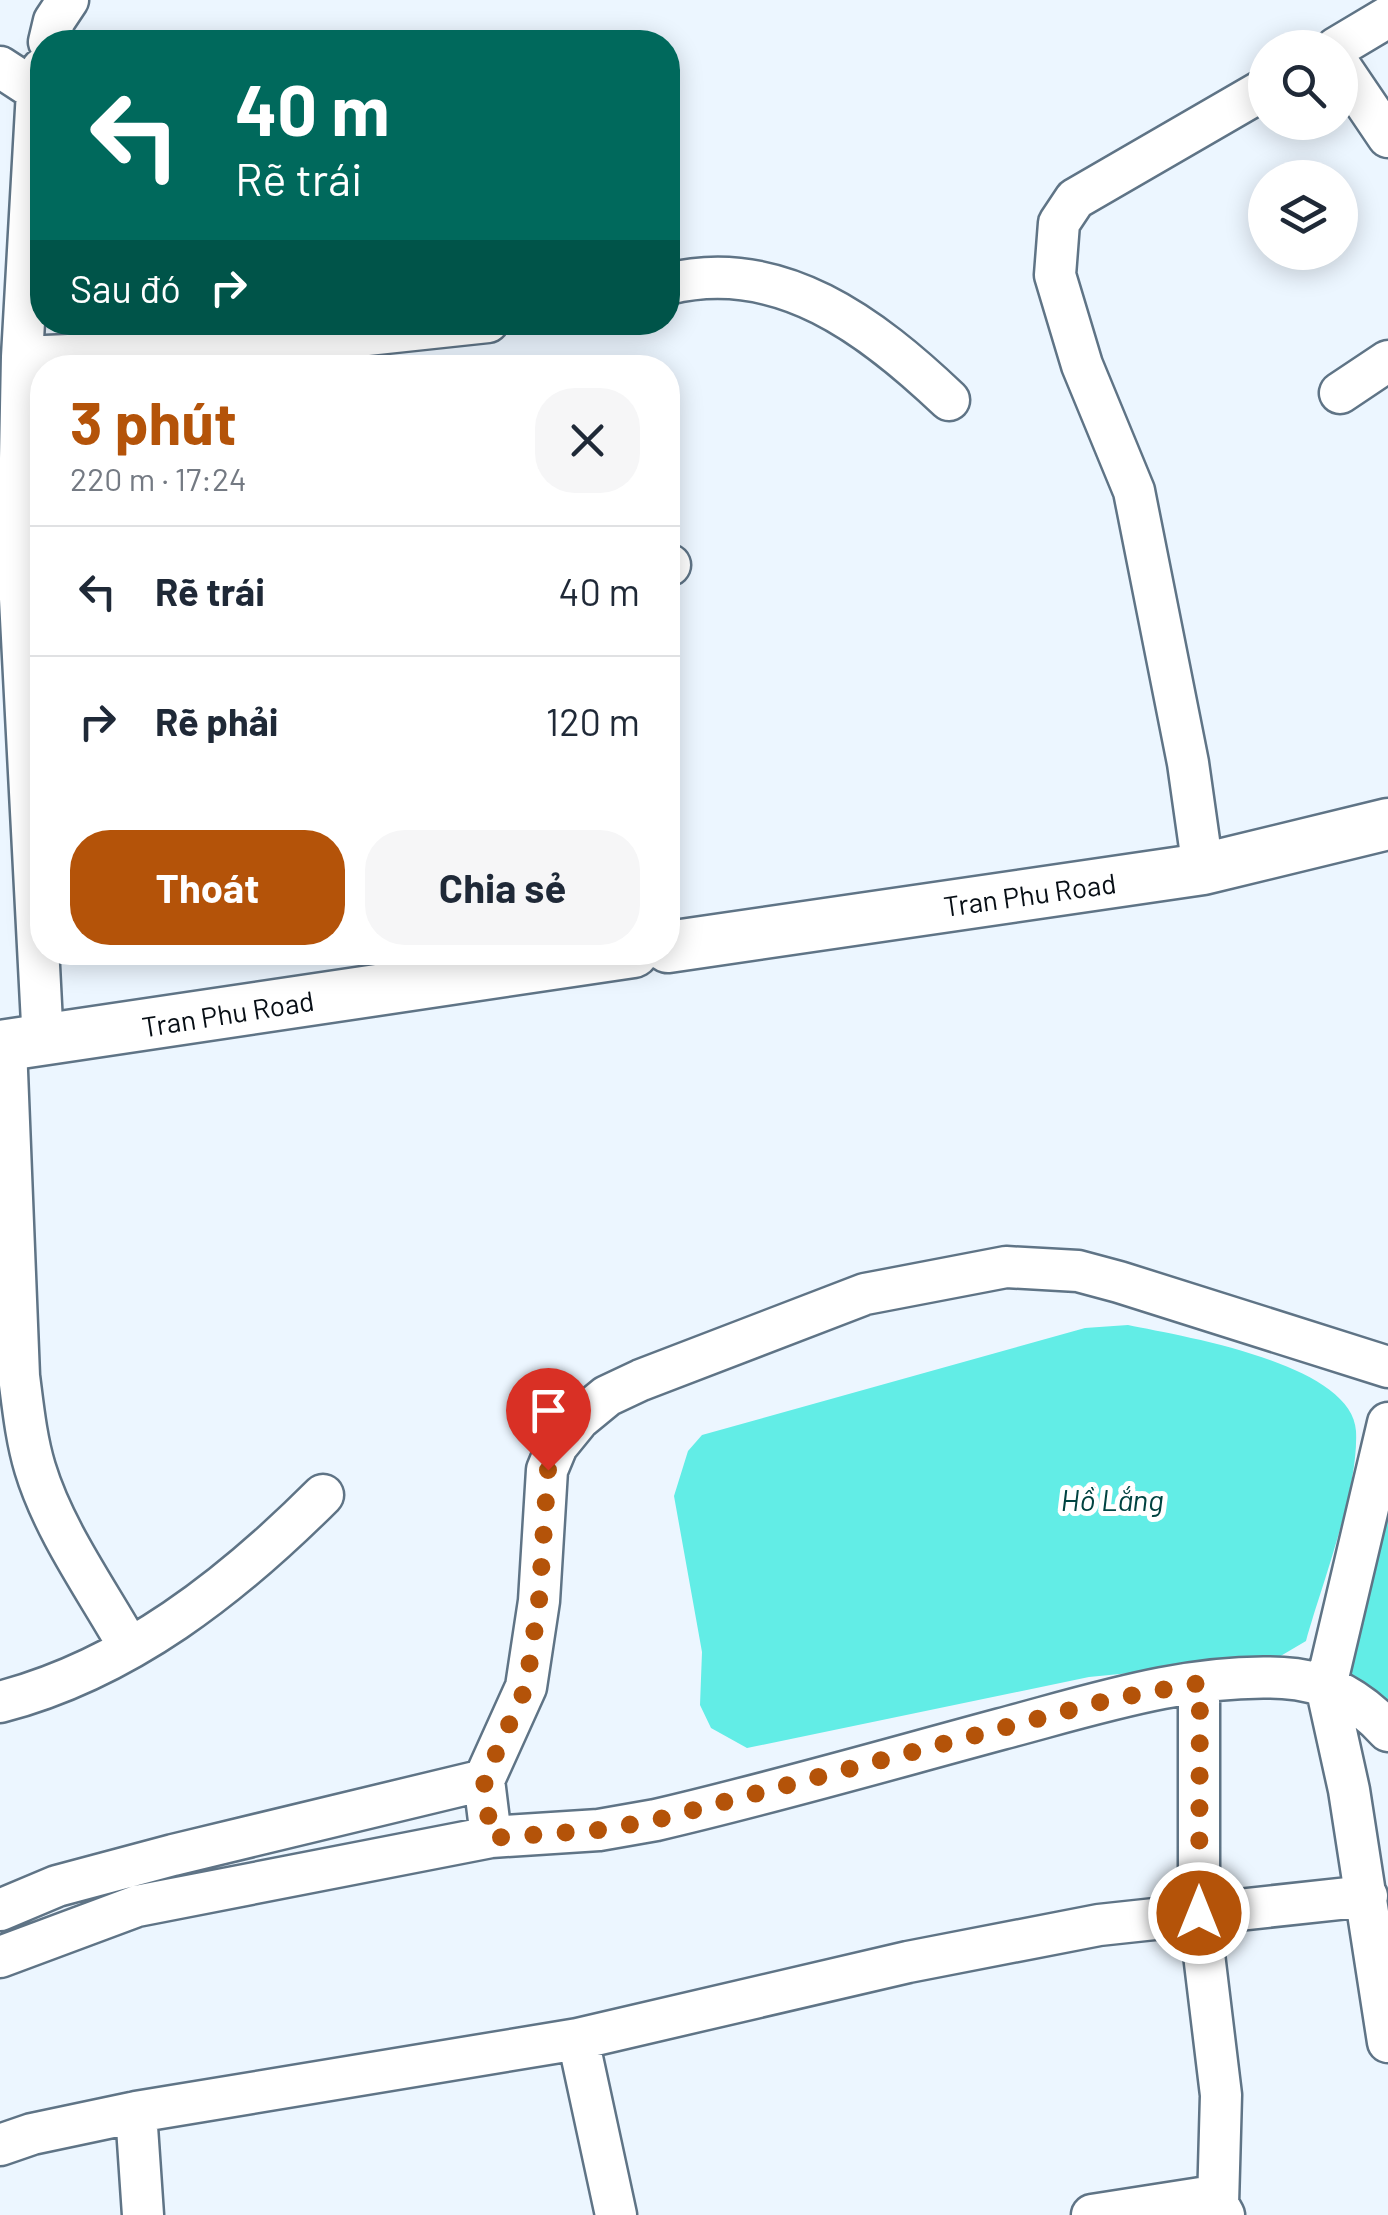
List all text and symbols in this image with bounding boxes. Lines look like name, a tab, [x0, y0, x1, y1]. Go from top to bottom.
map controls	[1248, 30, 1358, 270]
button: search	[1248, 30, 1358, 140]
text: 40 m	[235, 66, 390, 150]
icon: left	[70, 70, 200, 200]
text: Rẽ trái	[235, 151, 363, 205]
button: layers	[1248, 160, 1358, 270]
icon: right	[201, 260, 256, 315]
text: Sau đó	[70, 265, 181, 311]
text: 3 phút	[70, 385, 237, 457]
button: close	[535, 388, 640, 493]
text: 220 m · 17:24	[70, 459, 247, 497]
icon: left	[70, 564, 125, 619]
text: Rẽ trái	[155, 568, 265, 614]
text: 40 m	[559, 568, 640, 614]
icon: right	[70, 694, 125, 749]
text: Rẽ phải	[155, 698, 278, 744]
text: 120 m	[546, 698, 640, 744]
button: Thoát	[70, 830, 345, 945]
button: Chia sẻ	[365, 830, 640, 945]
street label: Tran Phu Road	[941, 865, 1118, 923]
street label: Tran Phu Road	[139, 983, 316, 1043]
pin	[506, 1368, 591, 1471]
icon: arrive	[521, 1383, 576, 1438]
water label: Hồ Lắng	[1060, 1481, 1164, 1517]
position arrow	[1147, 1861, 1251, 1965]

